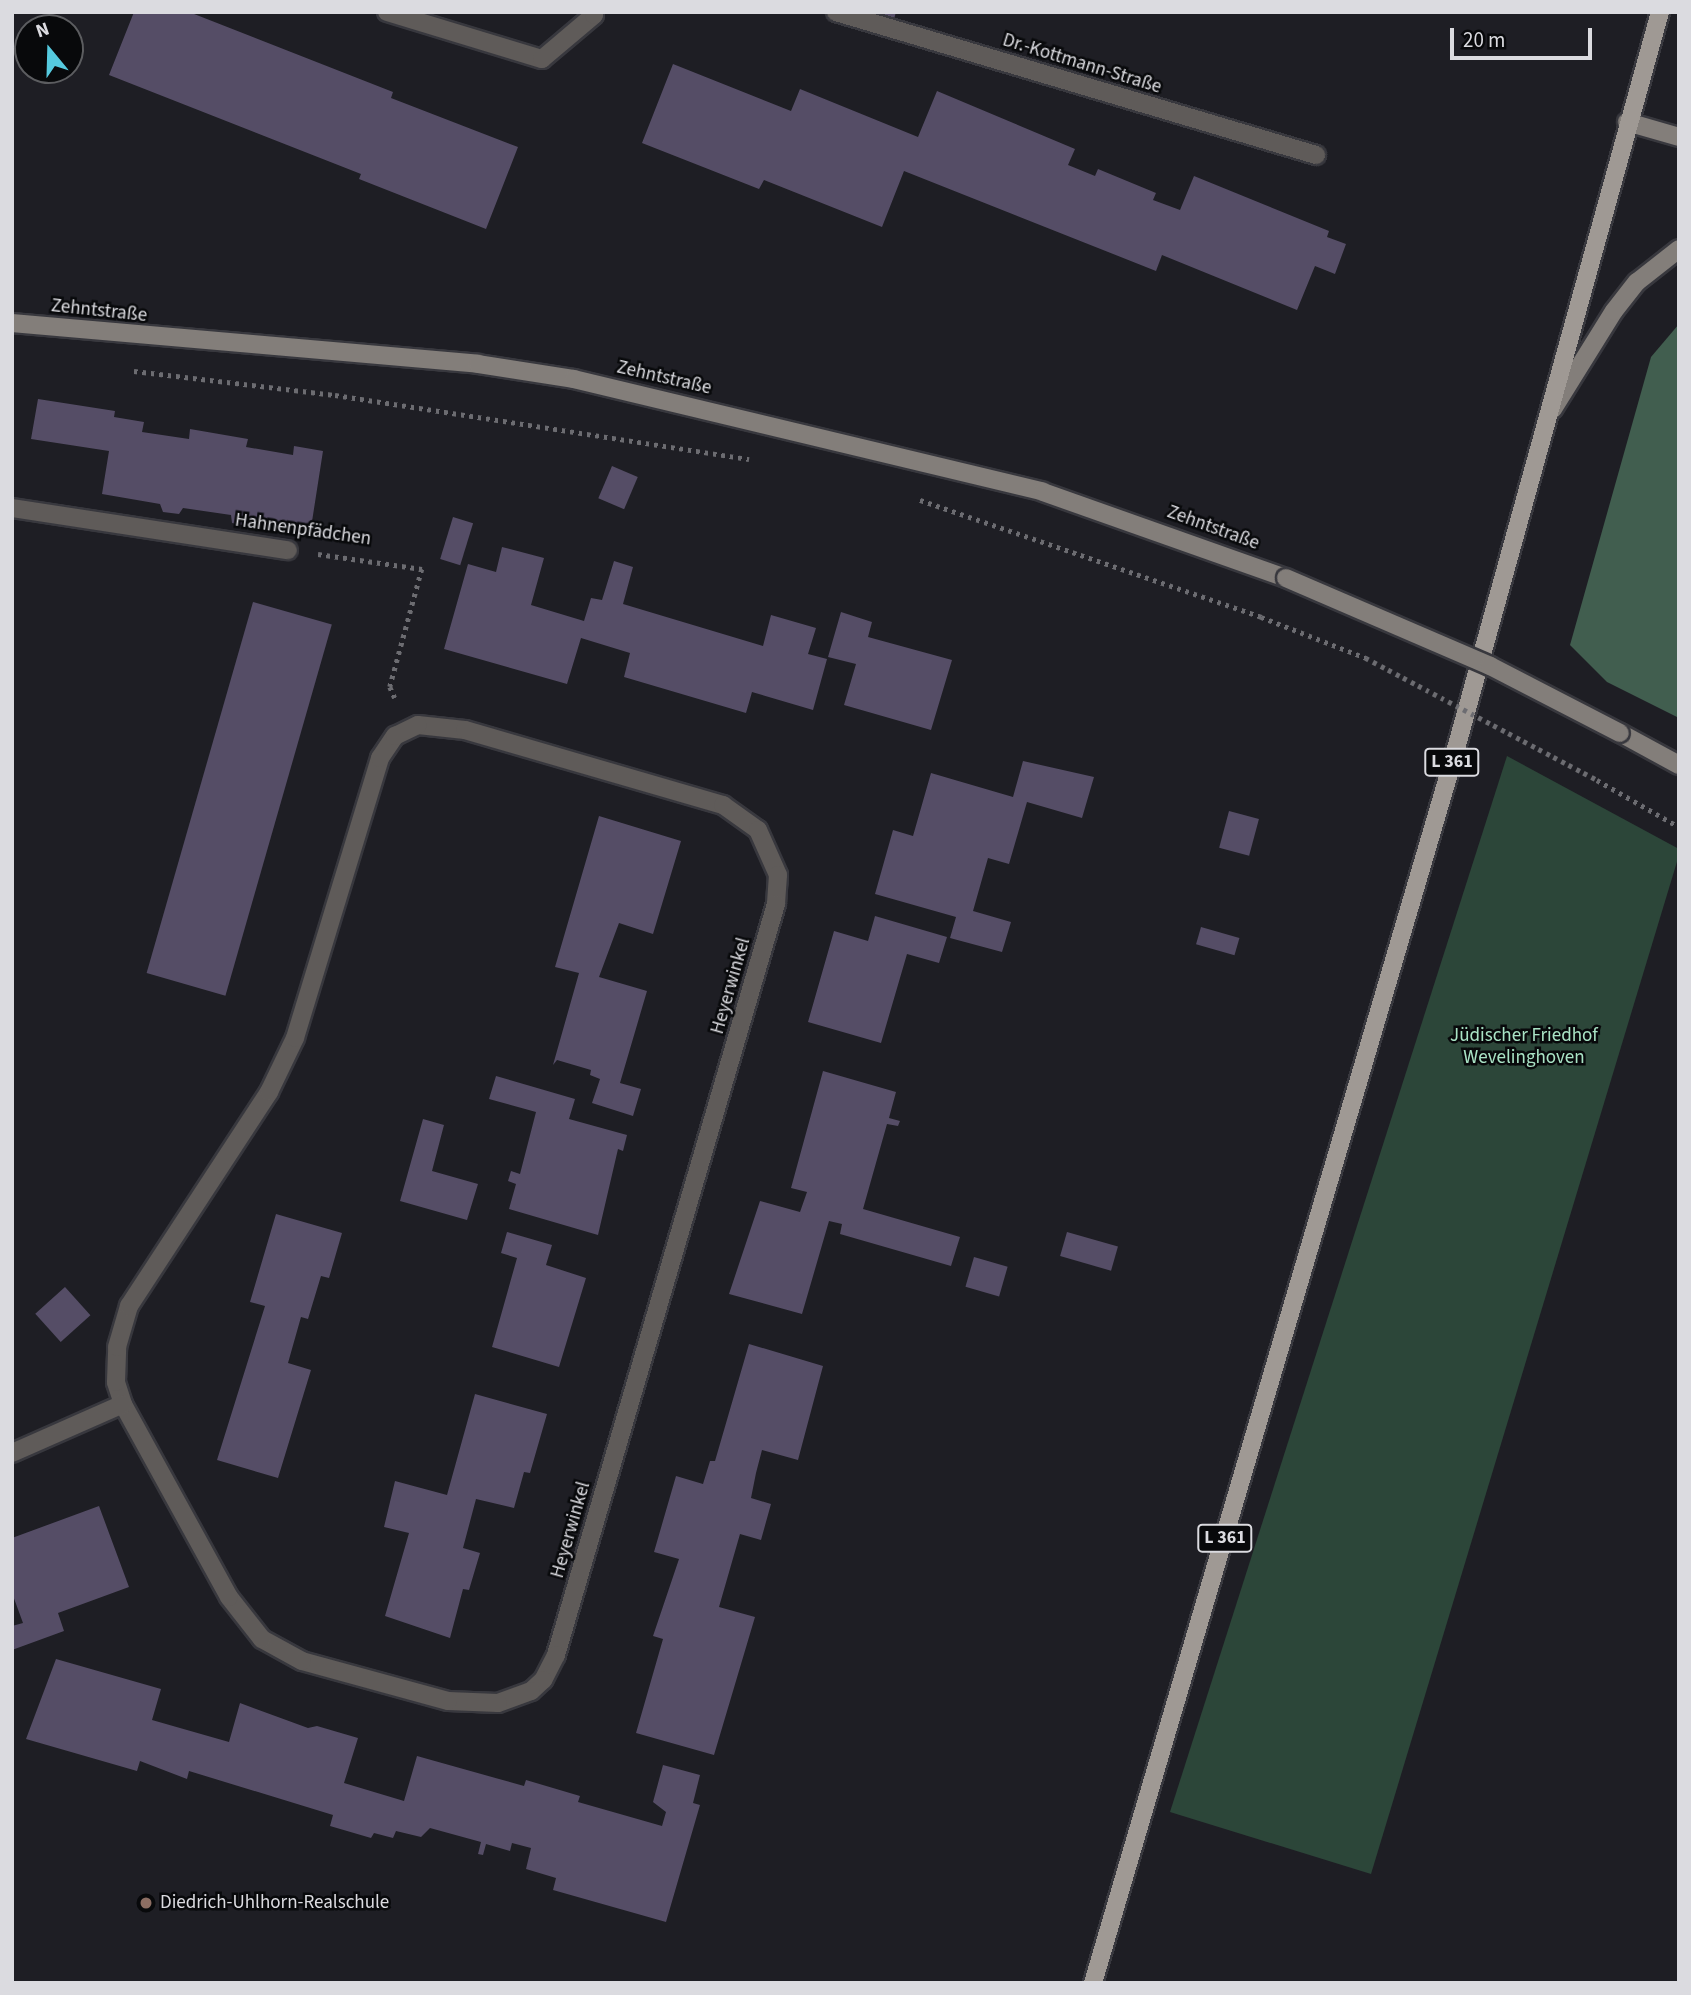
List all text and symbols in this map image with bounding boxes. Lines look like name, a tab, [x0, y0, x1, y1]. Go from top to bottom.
north arrow	[14, 14, 84, 84]
scale bar	[1453, 14, 1595, 58]
text: N	[32, 16, 53, 45]
text: 20 m	[1463, 25, 1505, 55]
street label: Dr.-Kottmann-Straße	[1000, 29, 1164, 99]
street label: Zehntstraße	[50, 295, 148, 327]
street label: Zehntstraße	[615, 356, 713, 400]
street label: Zehntstraße	[1164, 501, 1262, 555]
street label: Hahnenpfädchen	[234, 509, 372, 551]
road number: L 361	[1424, 748, 1480, 776]
street label: Heyerwinkel	[706, 935, 756, 1037]
park label: Jüdischer Friedhof Wevelinghoven	[1450, 1025, 1598, 1069]
street label: Heyerwinkel	[546, 1479, 596, 1581]
road number: L 361	[1197, 1524, 1253, 1553]
place label: Diedrich-Uhlhorn-Realschule	[160, 1892, 389, 1914]
marker: Diedrich-Uhlhorn-Realschule	[138, 1895, 154, 1911]

